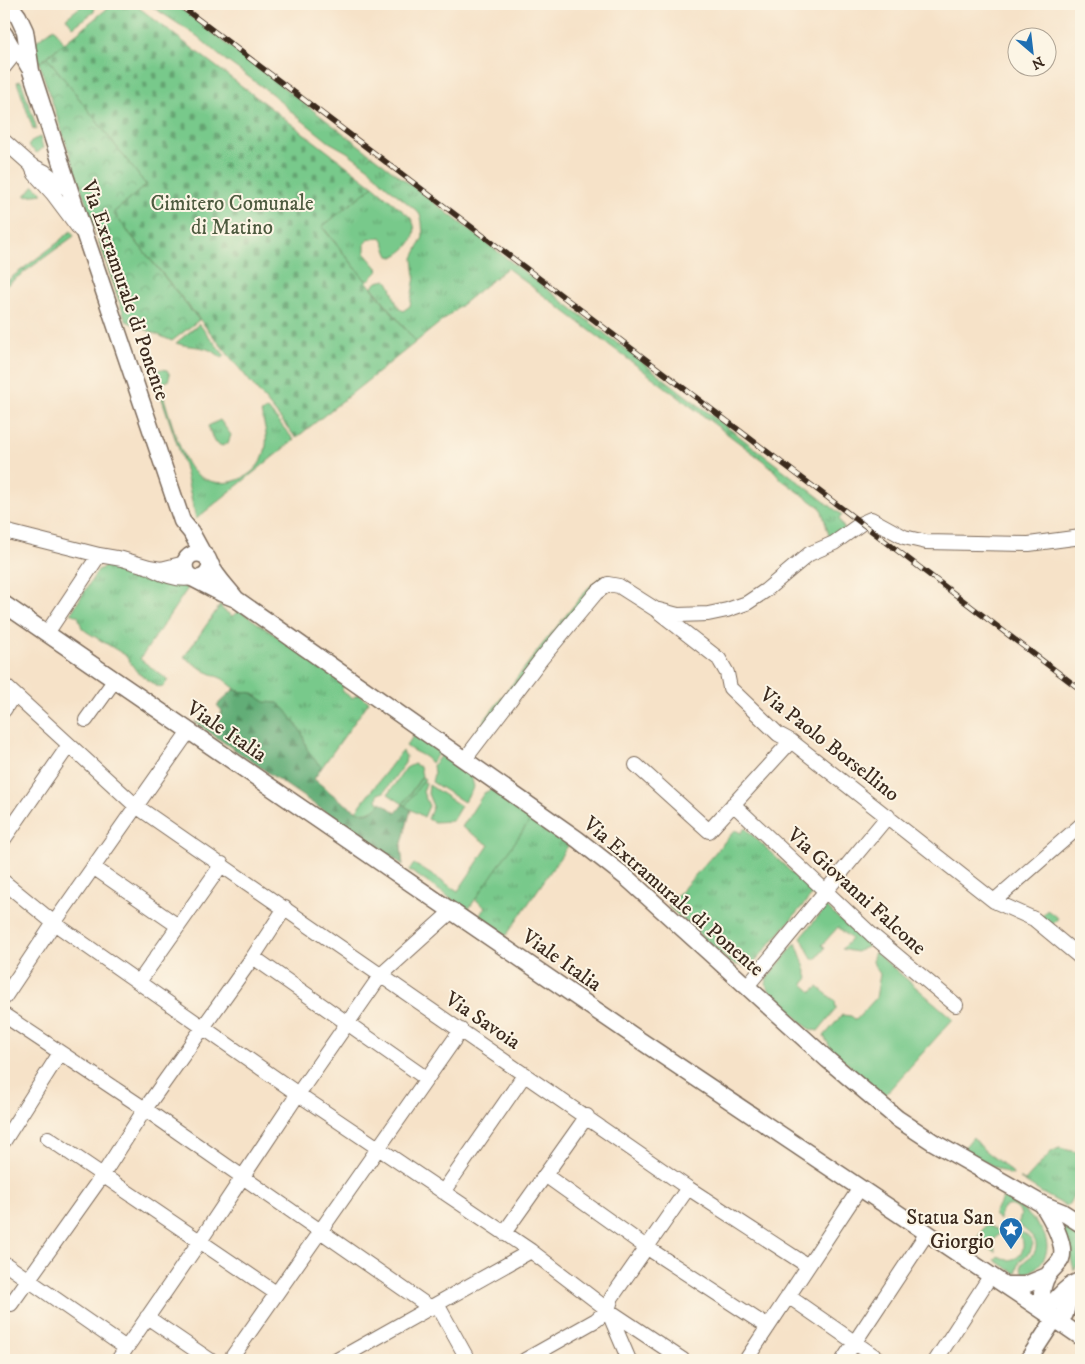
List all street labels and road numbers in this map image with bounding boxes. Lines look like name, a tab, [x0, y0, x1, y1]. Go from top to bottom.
street label: Via Extramurale di Ponente	[75, 176, 175, 404]
street label: Via Paolo Borsellino	[754, 682, 904, 807]
street label: Viale Italia	[180, 695, 272, 768]
street label: Via Extramurale di Ponente	[577, 811, 769, 983]
street label: Via Giovanni Falcone	[781, 822, 932, 961]
street label: Viale Italia	[516, 923, 606, 998]
street label: Via Savoia	[439, 986, 525, 1056]

